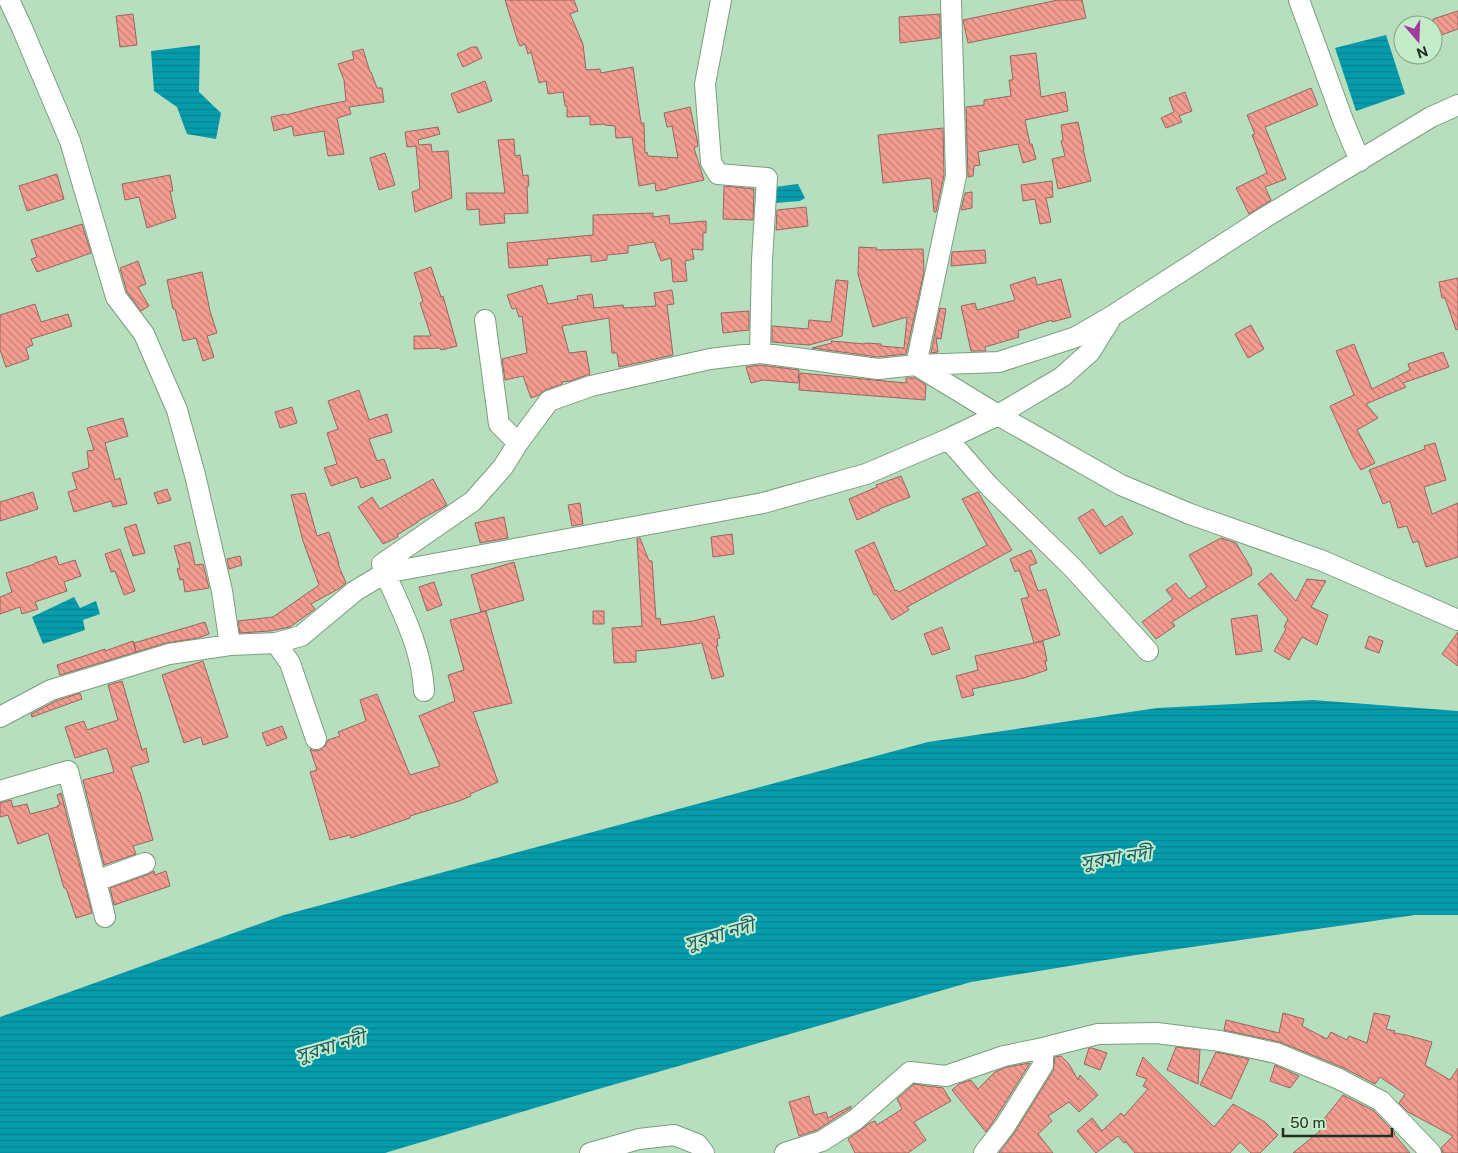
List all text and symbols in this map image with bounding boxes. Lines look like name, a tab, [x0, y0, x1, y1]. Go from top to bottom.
north arrow	[1393, 15, 1443, 65]
text: N	[1414, 43, 1430, 62]
water label: সুরমা নদী	[1079, 841, 1157, 874]
water label: সুরমা নদী	[682, 912, 760, 955]
water label: সুরমা নদী	[293, 1024, 371, 1067]
scale bar	[1283, 1106, 1392, 1138]
text: 50 m	[1290, 1114, 1325, 1131]

